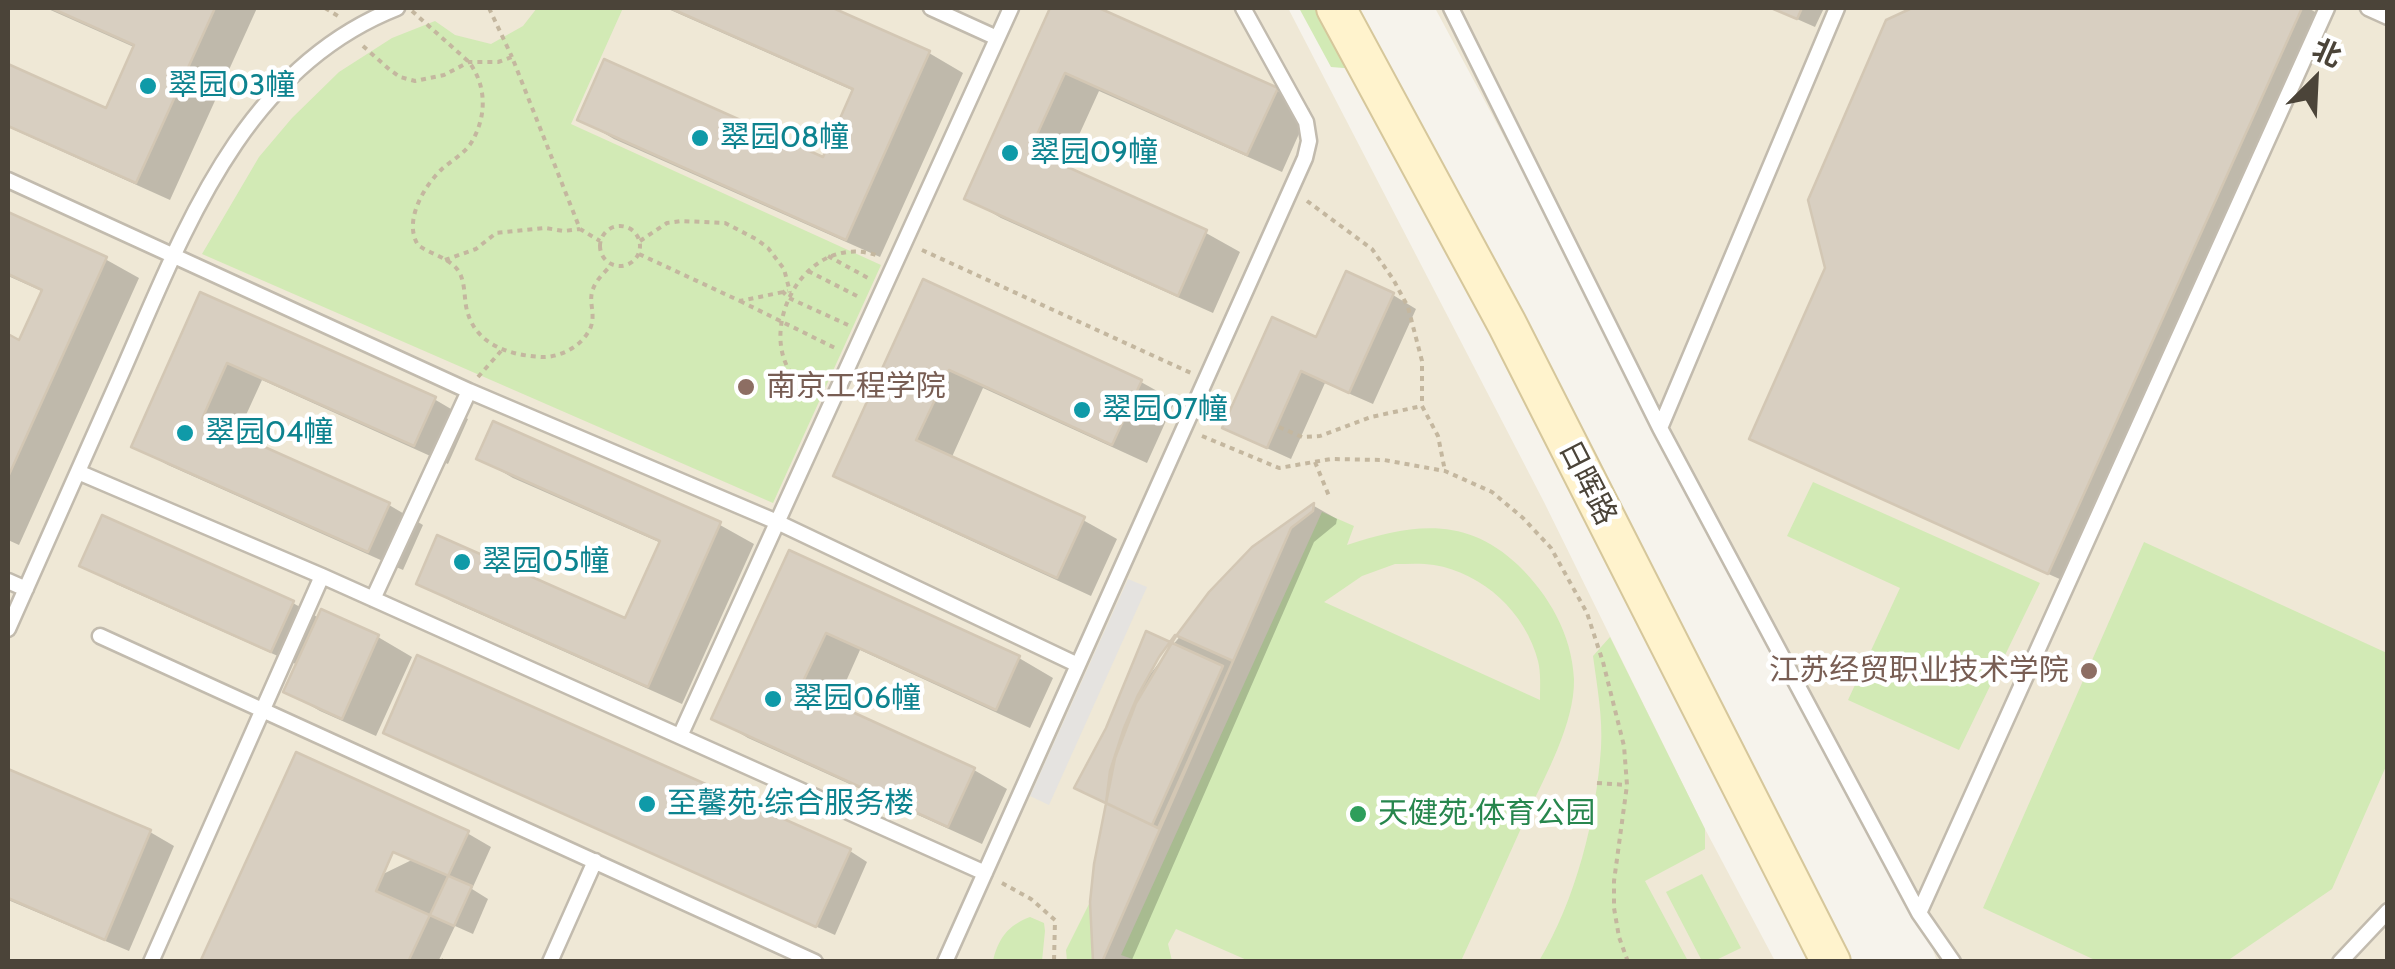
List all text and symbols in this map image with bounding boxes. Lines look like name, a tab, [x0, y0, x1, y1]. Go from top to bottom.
north arrow	[2265, 30, 2365, 130]
text: 北	[2307, 31, 2347, 74]
place label: 翠园03幢	[168, 68, 295, 104]
marker: 翠园03幢	[137, 75, 159, 97]
place label: 翠园08幢	[720, 120, 849, 156]
marker: 翠园08幢	[689, 127, 711, 149]
place label: 翠园09幢	[1030, 135, 1158, 171]
marker: 翠园09幢	[999, 142, 1021, 164]
place label: 南京工程学院	[766, 369, 946, 405]
marker: 南京工程学院	[735, 376, 757, 398]
place label: 翠园07幢	[1102, 392, 1228, 428]
marker: 翠园07幢	[1071, 399, 1093, 421]
place label: 翠园04幢	[205, 415, 333, 451]
marker: 翠园04幢	[174, 422, 196, 444]
street label: 日晖路	[1551, 435, 1623, 531]
place label: 翠园05幢	[482, 544, 609, 580]
marker: 翠园05幢	[451, 551, 473, 573]
place label: 江苏经贸职业技术学院	[1769, 653, 2069, 689]
marker: 江苏经贸职业技术学院	[2078, 660, 2100, 682]
place label: 翠园06幢	[793, 681, 921, 717]
marker: 翠园06幢	[762, 688, 784, 710]
place label: 至馨苑·综合服务楼	[667, 786, 914, 822]
marker: 至馨苑·综合服务楼	[636, 793, 658, 815]
place label: 天健苑·体育公园	[1378, 796, 1595, 832]
marker: 天健苑·体育公园	[1347, 803, 1369, 825]

